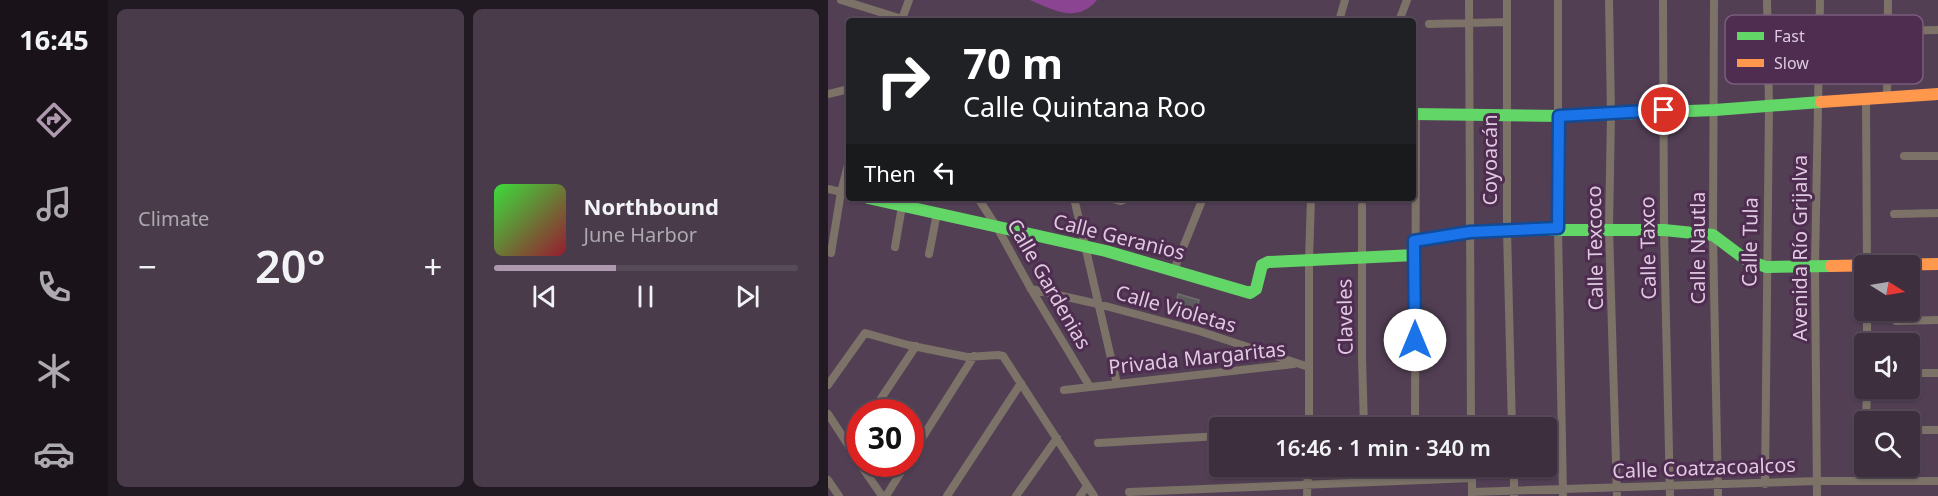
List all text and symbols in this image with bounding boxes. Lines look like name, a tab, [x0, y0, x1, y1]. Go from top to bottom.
legend	[1725, 15, 1923, 84]
text: 16:45	[19, 21, 89, 58]
text: Fast	[1774, 25, 1805, 47]
text: 70 m	[963, 34, 1063, 91]
icon: right	[864, 42, 942, 120]
text: Slow	[1774, 52, 1809, 74]
pin	[1638, 84, 1689, 135]
text: Calle Quintana Roo	[963, 88, 1206, 125]
icon: arrive	[1647, 93, 1680, 126]
icon: directions	[33, 99, 75, 141]
street label: Coyoacán	[1476, 114, 1503, 206]
street label: Avenida Río Grijalva	[1786, 155, 1813, 341]
icon: left	[928, 156, 961, 189]
text: Then	[864, 158, 916, 188]
icon: music	[33, 183, 75, 225]
street label: Calle Texcoco	[1580, 185, 1609, 311]
text: Northbound	[584, 191, 719, 221]
street label: Calle Nautla	[1684, 191, 1711, 305]
street label: Calle Taxco	[1633, 196, 1662, 300]
street label: Calle Tula	[1735, 197, 1764, 287]
text: Climate	[138, 205, 209, 232]
street label: Calle Geranios	[1050, 207, 1188, 266]
street label: Calle Gardenias	[1001, 214, 1098, 354]
text: June Harbor	[584, 221, 697, 248]
text: 20°	[255, 235, 326, 296]
text: −	[138, 244, 157, 289]
text: +	[424, 244, 443, 289]
north arrow	[1854, 255, 1920, 321]
map controls	[1854, 255, 1920, 477]
icon: phone	[33, 266, 75, 308]
street label: Calle Violetas	[1113, 278, 1240, 339]
street label: Claveles	[1330, 279, 1359, 355]
icon: previous	[528, 280, 561, 313]
icon: pause	[629, 280, 662, 313]
icon: next	[731, 280, 764, 313]
position arrow	[1383, 308, 1447, 372]
button: sound	[1854, 333, 1920, 399]
street label: Privada Margaritas	[1107, 335, 1287, 380]
icon: climate	[33, 350, 75, 392]
speed limit sign: 30	[846, 399, 924, 477]
button: search	[1854, 411, 1920, 477]
text: 16:46 · 1 min · 340 m	[1275, 432, 1491, 462]
icon: car	[33, 433, 75, 475]
street label: Calle Coatzacoalcos	[1612, 451, 1796, 484]

